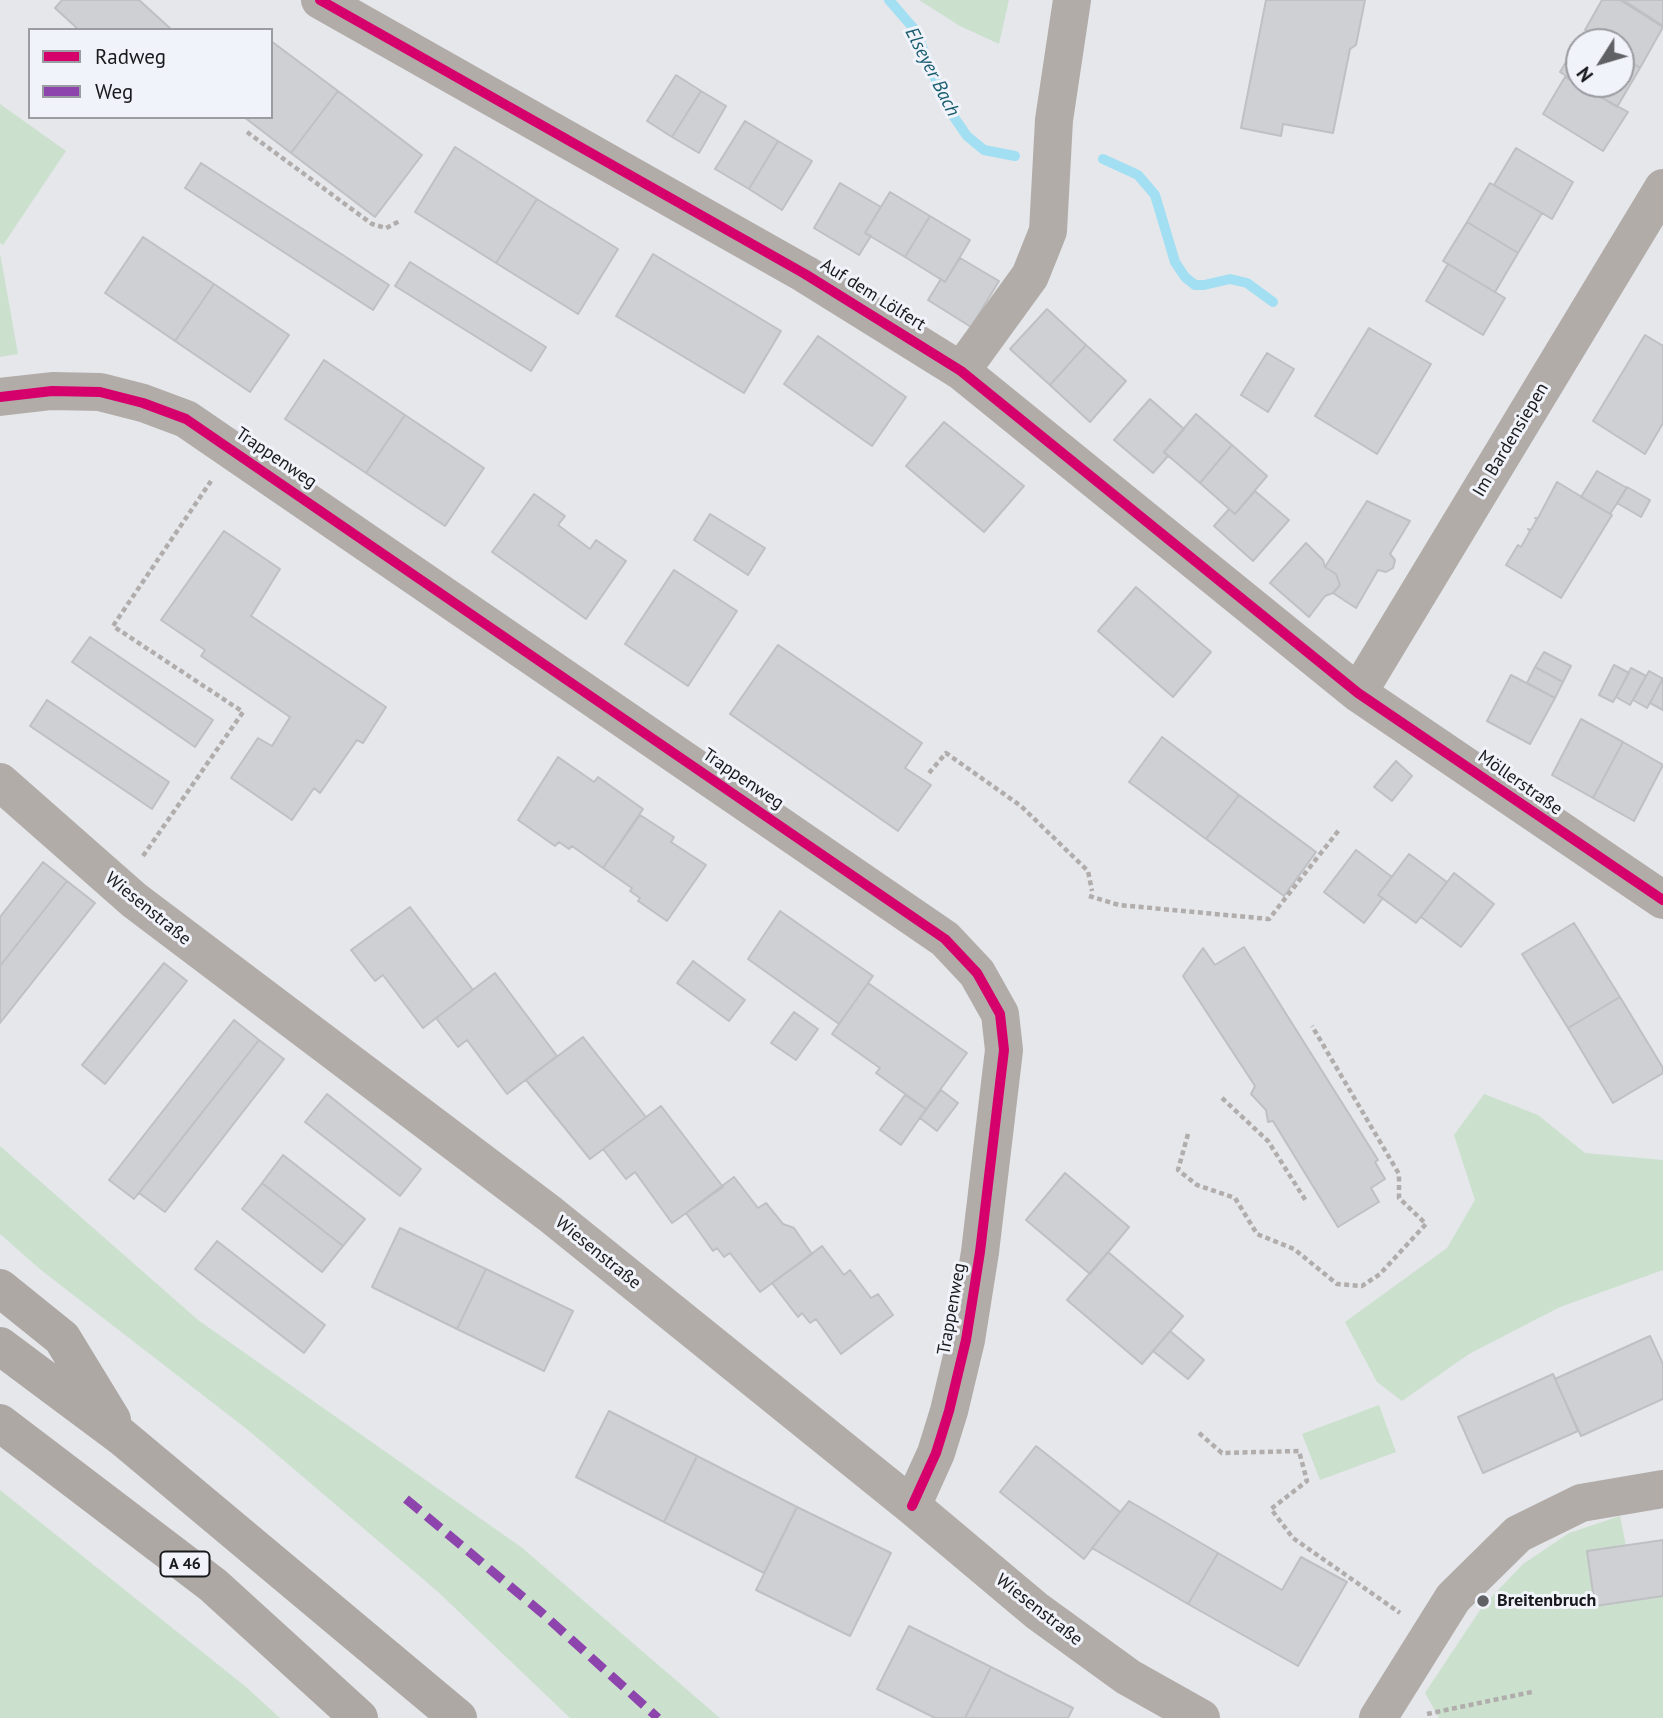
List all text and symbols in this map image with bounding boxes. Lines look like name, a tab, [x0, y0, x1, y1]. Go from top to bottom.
water label: Elseyer Bach	[900, 24, 964, 120]
legend	[28, 28, 273, 119]
north arrow	[1565, 28, 1635, 98]
text: Radweg	[95, 43, 166, 70]
text: N	[1571, 62, 1598, 87]
text: Weg	[95, 78, 133, 105]
street label: Auf dem Lölfert	[817, 254, 929, 336]
street label: Im Bardensiepen	[1468, 379, 1554, 501]
street label: Trappenweg	[231, 423, 321, 493]
street label: Trappenweg	[698, 744, 788, 814]
street label: Möllerstraße	[1474, 746, 1566, 820]
street label: Wiesenstraße	[101, 868, 195, 950]
street label: Wiesenstraße	[551, 1212, 645, 1294]
street label: Trappenweg	[933, 1261, 971, 1357]
road number: A 46	[160, 1552, 210, 1576]
street label: Wiesenstraße	[991, 1569, 1087, 1651]
place label: Breitenbruch	[1497, 1590, 1596, 1612]
marker: Breitenbruch	[1475, 1593, 1491, 1609]

